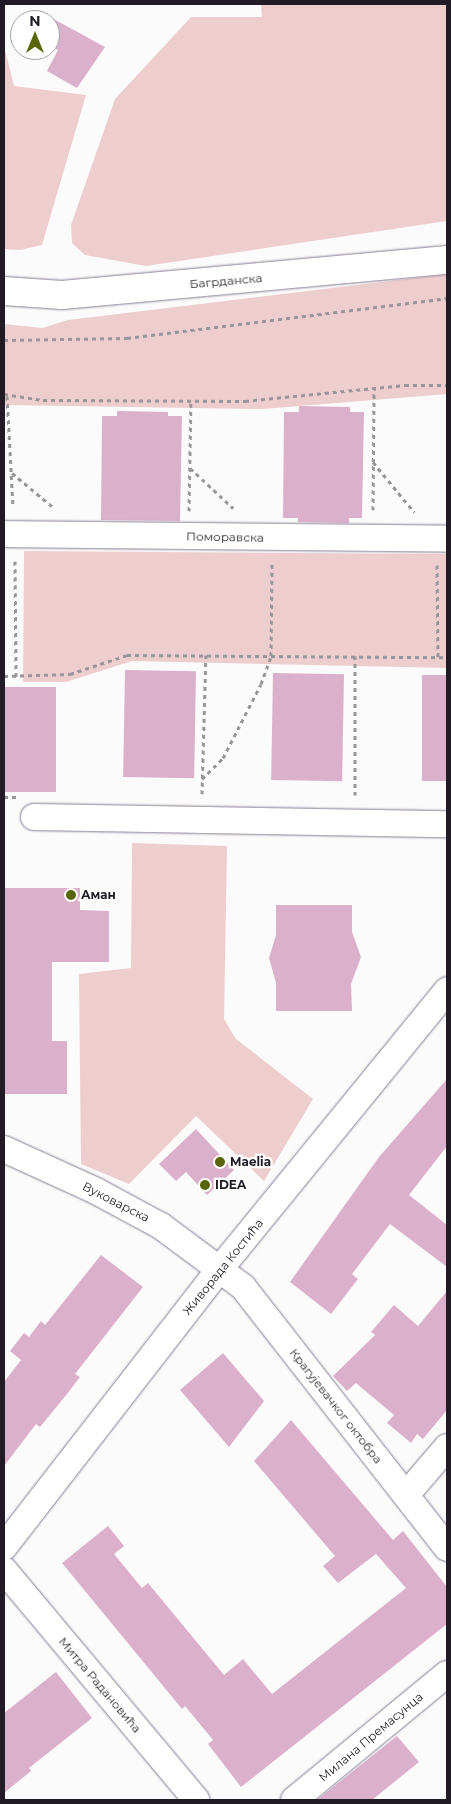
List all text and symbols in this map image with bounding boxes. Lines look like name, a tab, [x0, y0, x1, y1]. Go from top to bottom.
north arrow	[10, 10, 60, 60]
text: N	[29, 12, 41, 30]
street label: Багрданска	[189, 271, 263, 291]
street label: Поморавска	[186, 529, 264, 545]
place label: Аман	[81, 888, 116, 902]
marker: Аман	[65, 889, 77, 901]
place label: Maelia	[230, 1155, 271, 1169]
marker: Maelia	[214, 1156, 226, 1168]
place label: IDEA	[215, 1178, 246, 1192]
street label: Вуковарска	[80, 1179, 152, 1225]
marker: IDEA	[199, 1179, 211, 1191]
street label: Живорада Костића	[180, 1216, 266, 1318]
street label: Крагујевачког октобра	[287, 1346, 385, 1466]
street label: Митра Радановића	[56, 1634, 144, 1736]
street label: Милана Премасунца	[316, 1689, 426, 1785]

